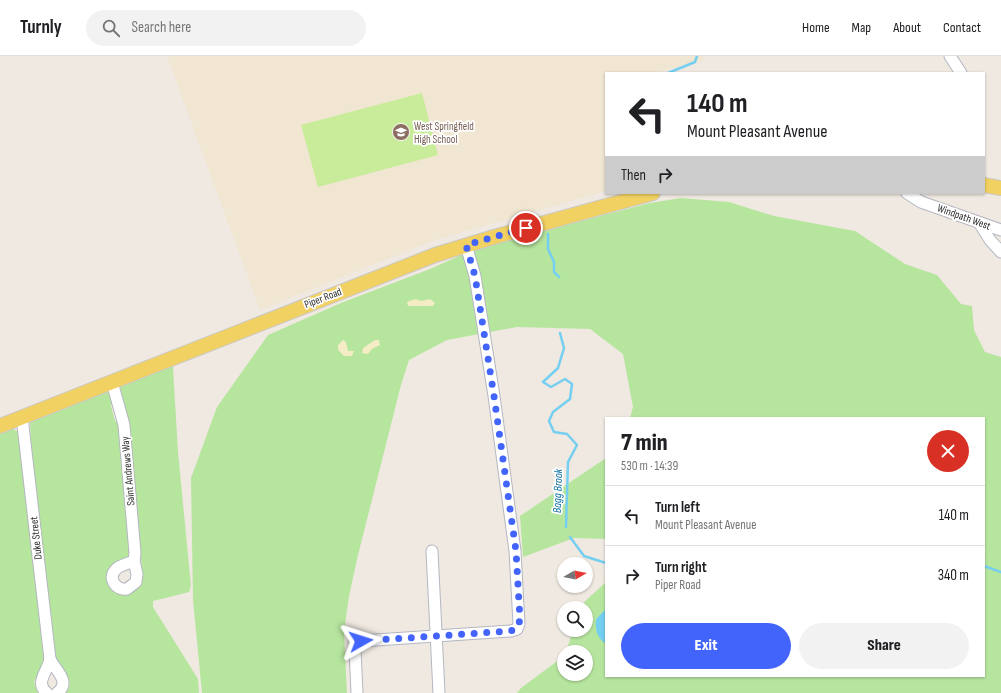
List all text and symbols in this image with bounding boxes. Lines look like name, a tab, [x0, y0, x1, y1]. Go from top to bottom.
search box	[86, 10, 366, 46]
text: Turnly	[20, 16, 62, 39]
icon: search	[100, 17, 122, 39]
text: Search here	[132, 18, 191, 37]
text: Home	[802, 19, 830, 36]
text: Map	[852, 19, 871, 36]
text: About	[893, 19, 921, 36]
text: Contact	[943, 19, 981, 36]
text: 140 m	[687, 87, 748, 120]
icon: left	[621, 88, 673, 140]
place label: West Springfield High School	[414, 120, 474, 146]
text: Mount Pleasant Avenue	[687, 121, 828, 142]
school or university icon: West Springfield High School	[391, 122, 411, 142]
icon: right	[654, 164, 676, 186]
text: Then	[621, 166, 646, 185]
street label: Windpath West	[936, 201, 993, 233]
pin	[509, 211, 543, 245]
icon: arrive	[515, 217, 537, 239]
street label: Piper Road	[303, 285, 344, 311]
text: 7 min	[621, 428, 668, 457]
button: close	[927, 430, 969, 472]
street label: Saint Andrews Way	[118, 435, 138, 506]
text: 530 m · 14:39	[621, 458, 678, 474]
water label: Bagg Brook	[550, 468, 566, 513]
text: Turn left	[655, 498, 700, 517]
icon: left	[621, 505, 643, 527]
text: 140 m	[939, 506, 969, 525]
street label: Duke Street	[27, 515, 45, 560]
text: Mount Pleasant Avenue	[655, 517, 756, 533]
north arrow	[557, 557, 593, 593]
map controls	[557, 557, 593, 681]
text: Turn right	[655, 558, 707, 577]
icon: right	[621, 565, 643, 587]
text: 340 m	[938, 566, 969, 585]
text: Piper Road	[655, 577, 701, 593]
button: search	[557, 601, 593, 637]
position arrow	[340, 620, 382, 662]
button: Exit	[621, 623, 791, 669]
button: Share	[799, 623, 969, 669]
button: layers	[557, 645, 593, 681]

